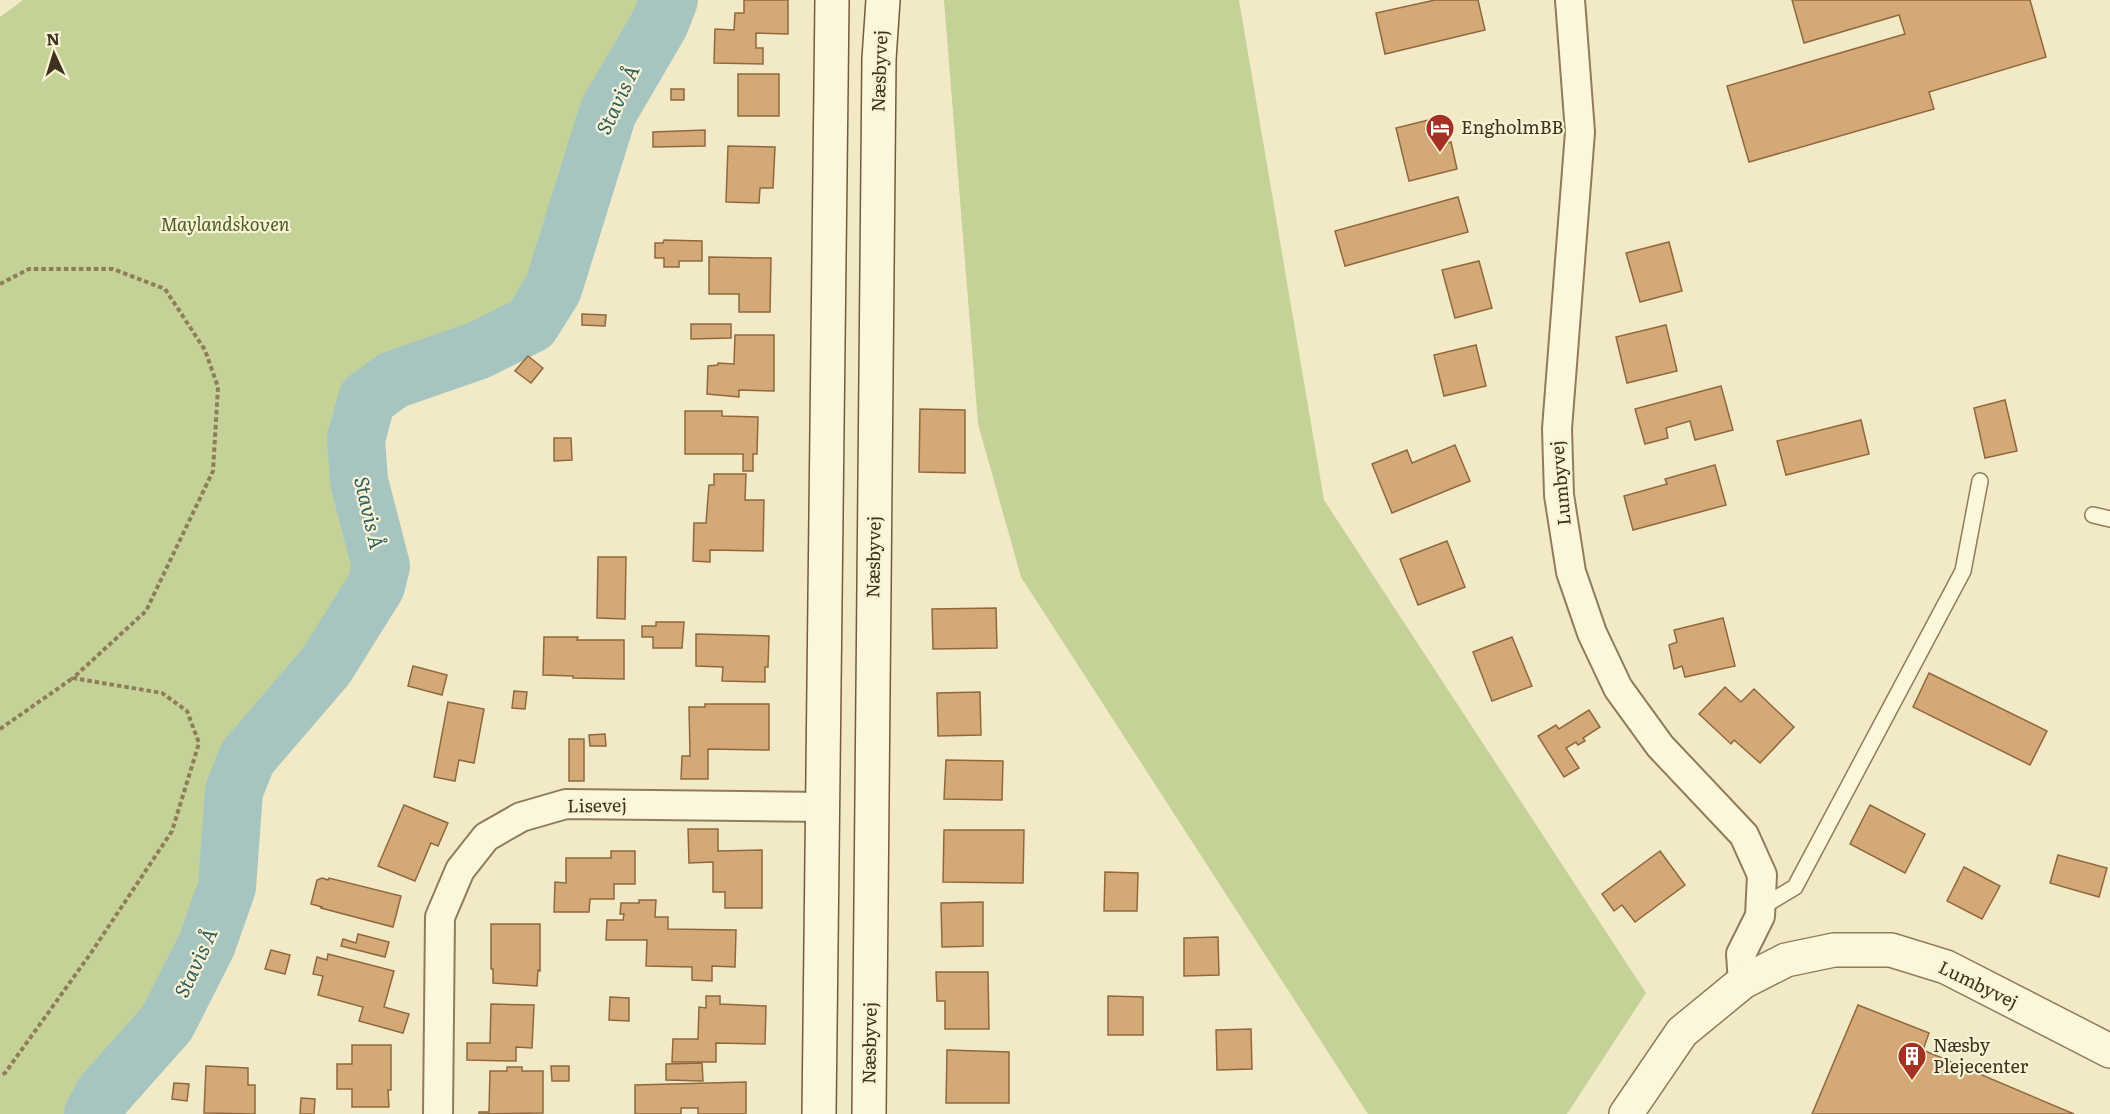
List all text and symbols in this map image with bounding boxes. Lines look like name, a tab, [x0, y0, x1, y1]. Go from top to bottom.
north arrow	[24, 24, 84, 84]
text: N	[45, 26, 60, 50]
street label: Næsbyvej	[864, 29, 893, 113]
water label: Stavis Å	[587, 59, 645, 139]
hotel icon: EngholmBB	[1424, 112, 1456, 154]
place label: EngholmBB	[1461, 113, 1564, 140]
park label: Maylandskoven	[160, 210, 290, 237]
street label: Lumbyvej	[1542, 439, 1577, 527]
water label: Stavis Å	[348, 473, 394, 552]
street label: Næsbyvej	[858, 516, 887, 598]
street label: Lisevej	[567, 790, 627, 819]
water label: Stavis Å	[165, 922, 223, 1002]
street label: Lumbyvej	[1934, 953, 2023, 1015]
street label: Næsbyvej	[854, 1002, 883, 1084]
place label: Næsby Plejecenter	[1933, 1031, 2029, 1079]
building icon: Næsby Plejecenter	[1896, 1040, 1928, 1082]

